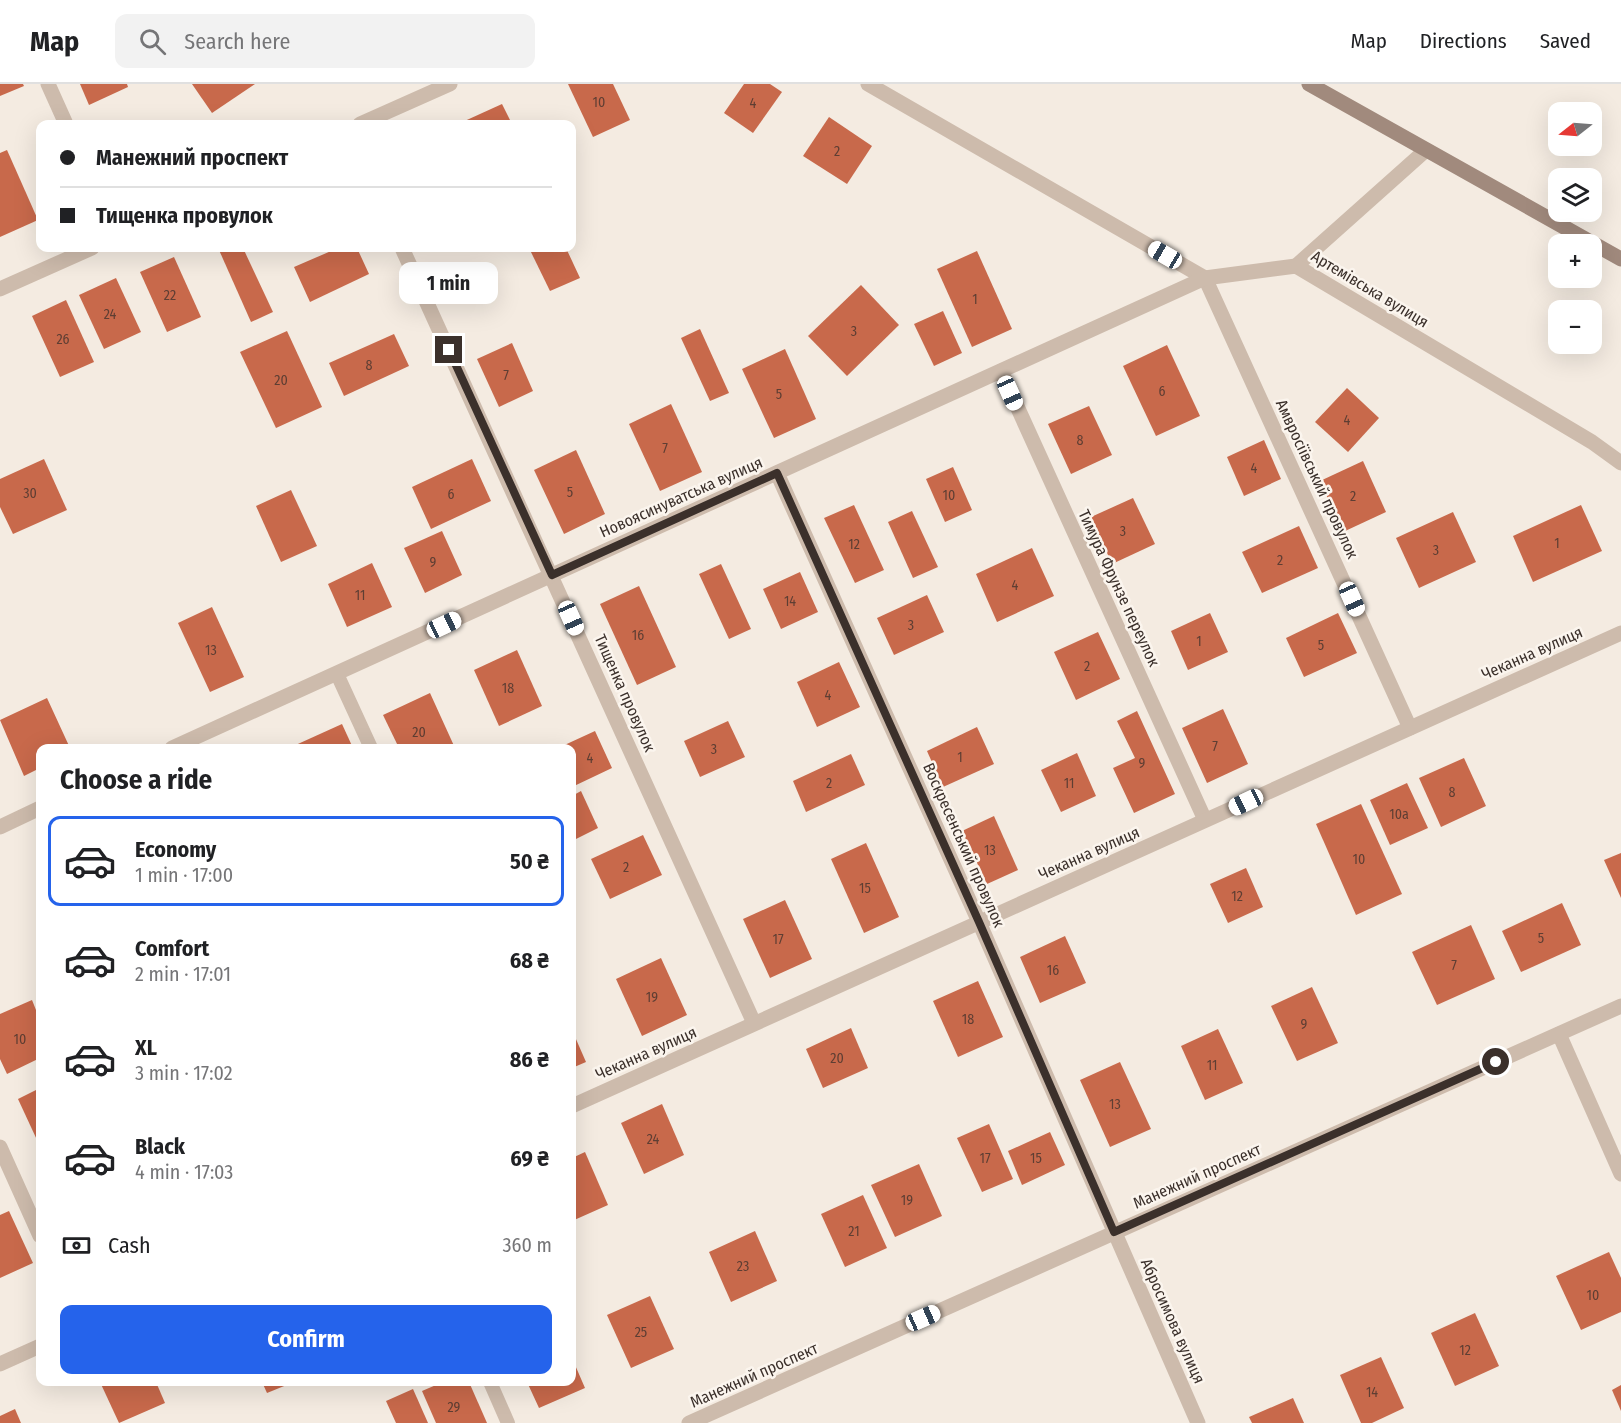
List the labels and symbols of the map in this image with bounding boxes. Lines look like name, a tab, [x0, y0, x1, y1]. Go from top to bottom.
house number: 10	[593, 94, 605, 111]
house number: 4	[750, 95, 757, 112]
north arrow	[1548, 102, 1602, 156]
house number: 2	[834, 143, 840, 160]
car	[1145, 238, 1185, 272]
street label: Артемівська вулиця	[1308, 246, 1432, 332]
callout: 1 min	[400, 263, 498, 305]
house number: 22	[164, 287, 176, 304]
house number: 1	[972, 291, 978, 308]
house number: 24	[104, 306, 117, 323]
house number: 3	[851, 323, 857, 340]
house number: 26	[56, 331, 70, 348]
route end	[435, 336, 462, 363]
house number: 8	[366, 357, 373, 374]
house number: 7	[503, 367, 509, 384]
house number: 20	[274, 372, 288, 389]
car	[994, 373, 1026, 413]
house number: 6	[1159, 383, 1166, 400]
house number: 5	[776, 386, 782, 403]
street label: Амвросіївський провулок	[1272, 396, 1362, 562]
house number: 4	[1344, 412, 1351, 429]
house number: 8	[1077, 432, 1084, 449]
house number: 7	[662, 440, 668, 457]
street label: Новоясинуватська вулиця	[597, 453, 765, 541]
house number: 4	[1251, 460, 1258, 477]
house number: 5	[567, 484, 573, 501]
house number: 30	[23, 485, 37, 502]
house number: 6	[448, 486, 455, 503]
house number: 10	[943, 487, 955, 504]
house number: 2	[1350, 488, 1356, 505]
street label: Тимура Фрунзе переулок	[1074, 507, 1164, 670]
house number: 3	[1120, 523, 1126, 540]
house number: 1	[1554, 535, 1560, 552]
house number: 12	[848, 536, 860, 553]
house number: 3	[1433, 542, 1439, 559]
house number: 2	[1277, 552, 1283, 569]
house number: 9	[430, 554, 437, 571]
house number: 4	[1012, 577, 1019, 594]
car	[1336, 579, 1368, 619]
house number: 11	[355, 587, 365, 604]
house number: 14	[784, 593, 796, 610]
car	[555, 598, 587, 638]
car	[424, 609, 464, 641]
house number: 3	[908, 617, 914, 634]
street label: Чеканна вулиця	[1479, 622, 1585, 684]
house number: 16	[632, 627, 644, 644]
street label: Тищенка провулок	[591, 631, 660, 755]
house number: 1	[1196, 633, 1202, 650]
house number: 5	[1318, 637, 1324, 654]
house number: 13	[205, 642, 217, 659]
house number: 2	[1084, 658, 1090, 675]
house number: 18	[502, 680, 514, 697]
house number: 4	[825, 687, 832, 704]
house number: 20	[412, 724, 426, 741]
house number: 7	[1212, 738, 1218, 755]
house number: 3	[711, 741, 717, 758]
house number: 1	[957, 749, 963, 766]
house number: 4	[587, 750, 594, 767]
house number: 9	[1139, 755, 1146, 772]
street label: Воскресенський провулок	[919, 760, 1009, 931]
house number: 2	[826, 775, 832, 792]
house number: 11	[1064, 775, 1074, 792]
house number: 8	[1449, 784, 1456, 801]
car	[1226, 786, 1266, 818]
house number: 10а	[1389, 806, 1409, 823]
street label: Чеканна вулиця	[1036, 822, 1142, 884]
house number: 13	[984, 842, 996, 859]
house number: 10	[1353, 851, 1365, 868]
house number: 2	[623, 859, 629, 876]
house number: 15	[859, 880, 871, 897]
house number: 12	[1231, 888, 1243, 905]
house number: 5	[1538, 930, 1544, 947]
house number: 17	[772, 931, 784, 948]
house number: 7	[1451, 957, 1457, 974]
house number: 16	[1047, 962, 1059, 979]
house number: 19	[646, 989, 658, 1006]
house number: 18	[962, 1011, 974, 1028]
house number: 9	[1301, 1016, 1308, 1033]
street label: Чеканна вулиця	[593, 1022, 699, 1084]
house number: 10	[14, 1031, 26, 1048]
route start	[1482, 1048, 1509, 1075]
house number: 20	[830, 1050, 844, 1067]
house number: 11	[1207, 1057, 1217, 1074]
house number: 13	[1109, 1096, 1121, 1113]
house number: 24	[647, 1131, 660, 1148]
street label: Манежний проспект	[1130, 1139, 1264, 1213]
house number: 17	[979, 1150, 991, 1167]
house number: 15	[1030, 1150, 1042, 1167]
house number: 19	[901, 1192, 913, 1209]
house number: 21	[848, 1223, 860, 1240]
street label: Абросимова вулиця	[1137, 1256, 1209, 1386]
house number: 23	[737, 1258, 749, 1275]
house number: 10	[1587, 1287, 1599, 1304]
car	[903, 1302, 943, 1334]
house number: 25	[635, 1324, 647, 1341]
street label: Манежний проспект	[687, 1338, 821, 1412]
house number: 12	[1459, 1342, 1471, 1359]
house number: 14	[1366, 1384, 1378, 1401]
house number: 29	[448, 1399, 461, 1416]

